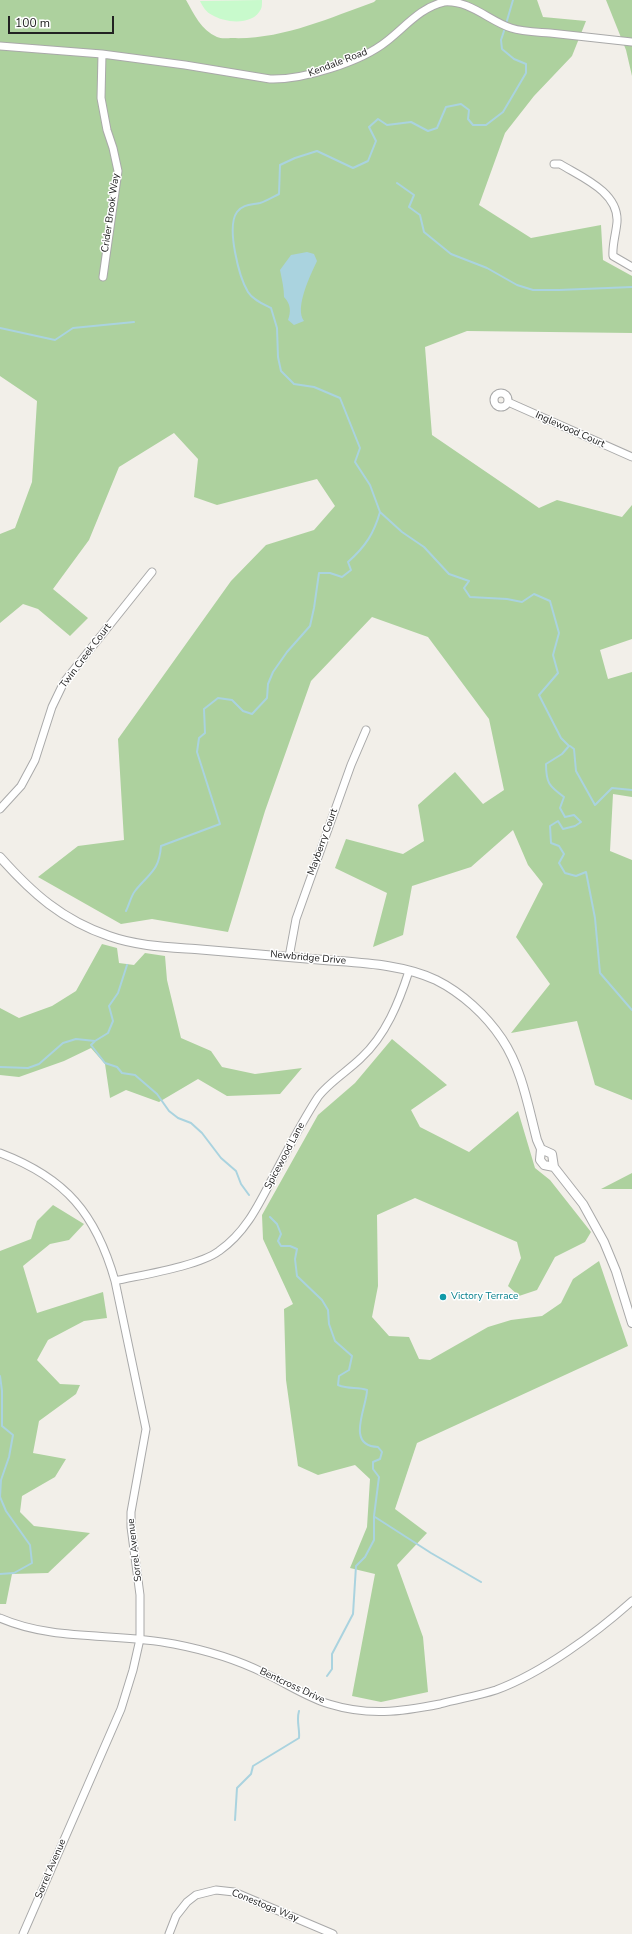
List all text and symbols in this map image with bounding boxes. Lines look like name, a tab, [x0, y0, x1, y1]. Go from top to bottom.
scale bar	[10, 8, 116, 34]
text: 100 m	[15, 15, 50, 31]
street label: Kendale Road	[307, 46, 369, 80]
street label: Crider Brook Way	[100, 173, 122, 253]
street label: Inglewood Court	[533, 409, 607, 451]
street label: Twin Creek Court	[58, 621, 114, 691]
street label: Mayberry Court	[305, 807, 341, 877]
street label: Newbridge Drive	[270, 949, 346, 967]
street label: Spicewood Lane	[262, 1121, 308, 1191]
place label: Victory Terrace	[451, 1291, 518, 1303]
marker: Victory Terrace	[438, 1292, 448, 1302]
street label: Sorrel Avenue	[125, 1518, 145, 1582]
street label: Bentcross Drive	[257, 1666, 327, 1706]
street label: Sorrel Avenue	[33, 1837, 69, 1901]
street label: Conestoga Way	[230, 1887, 300, 1925]

